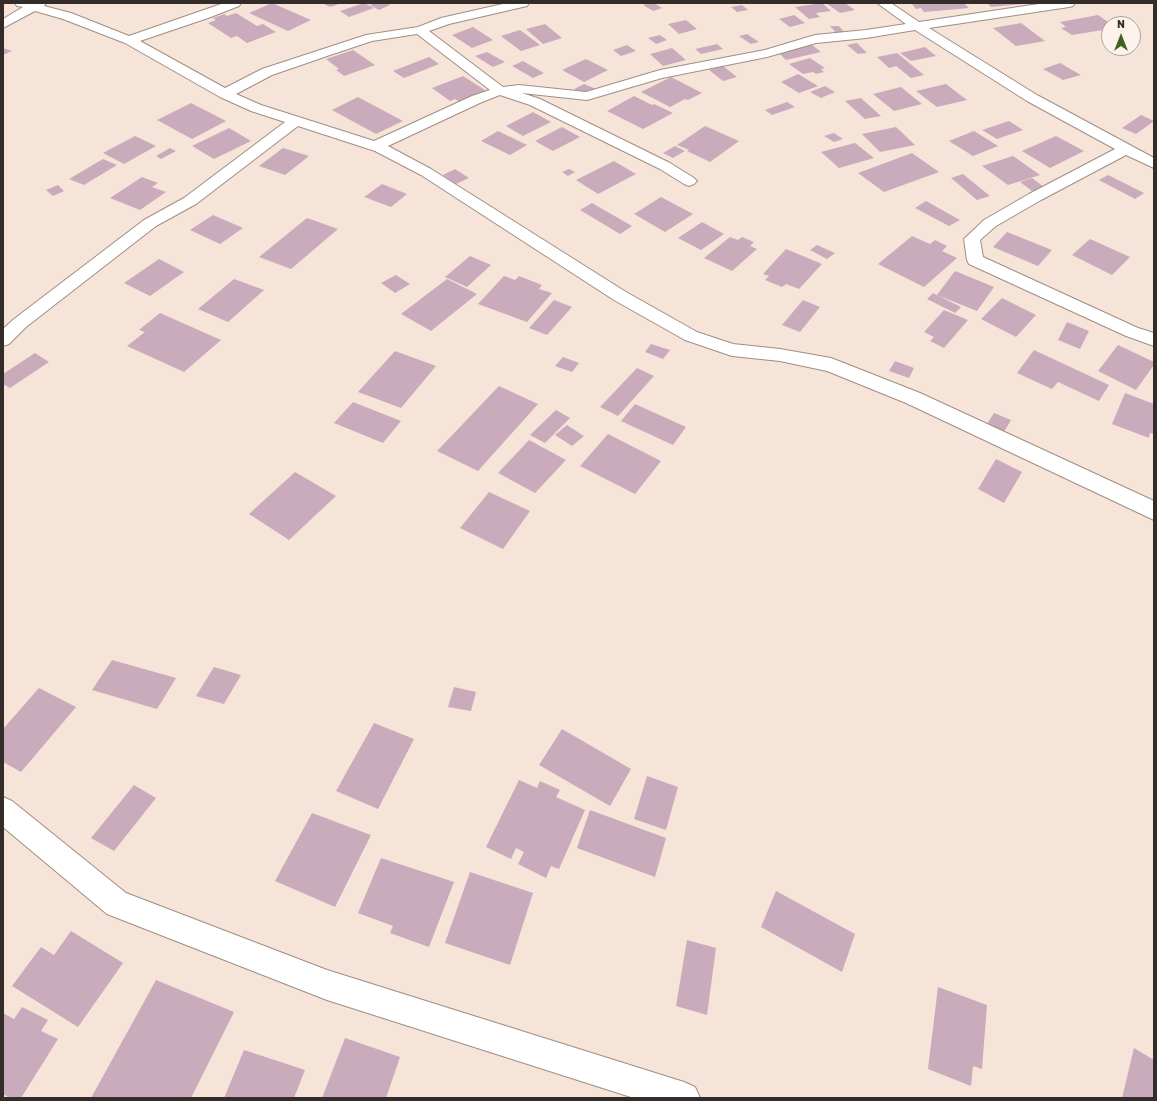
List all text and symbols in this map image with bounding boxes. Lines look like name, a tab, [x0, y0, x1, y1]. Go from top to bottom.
north arrow	[1101, 16, 1141, 56]
text: N	[1117, 18, 1125, 31]

